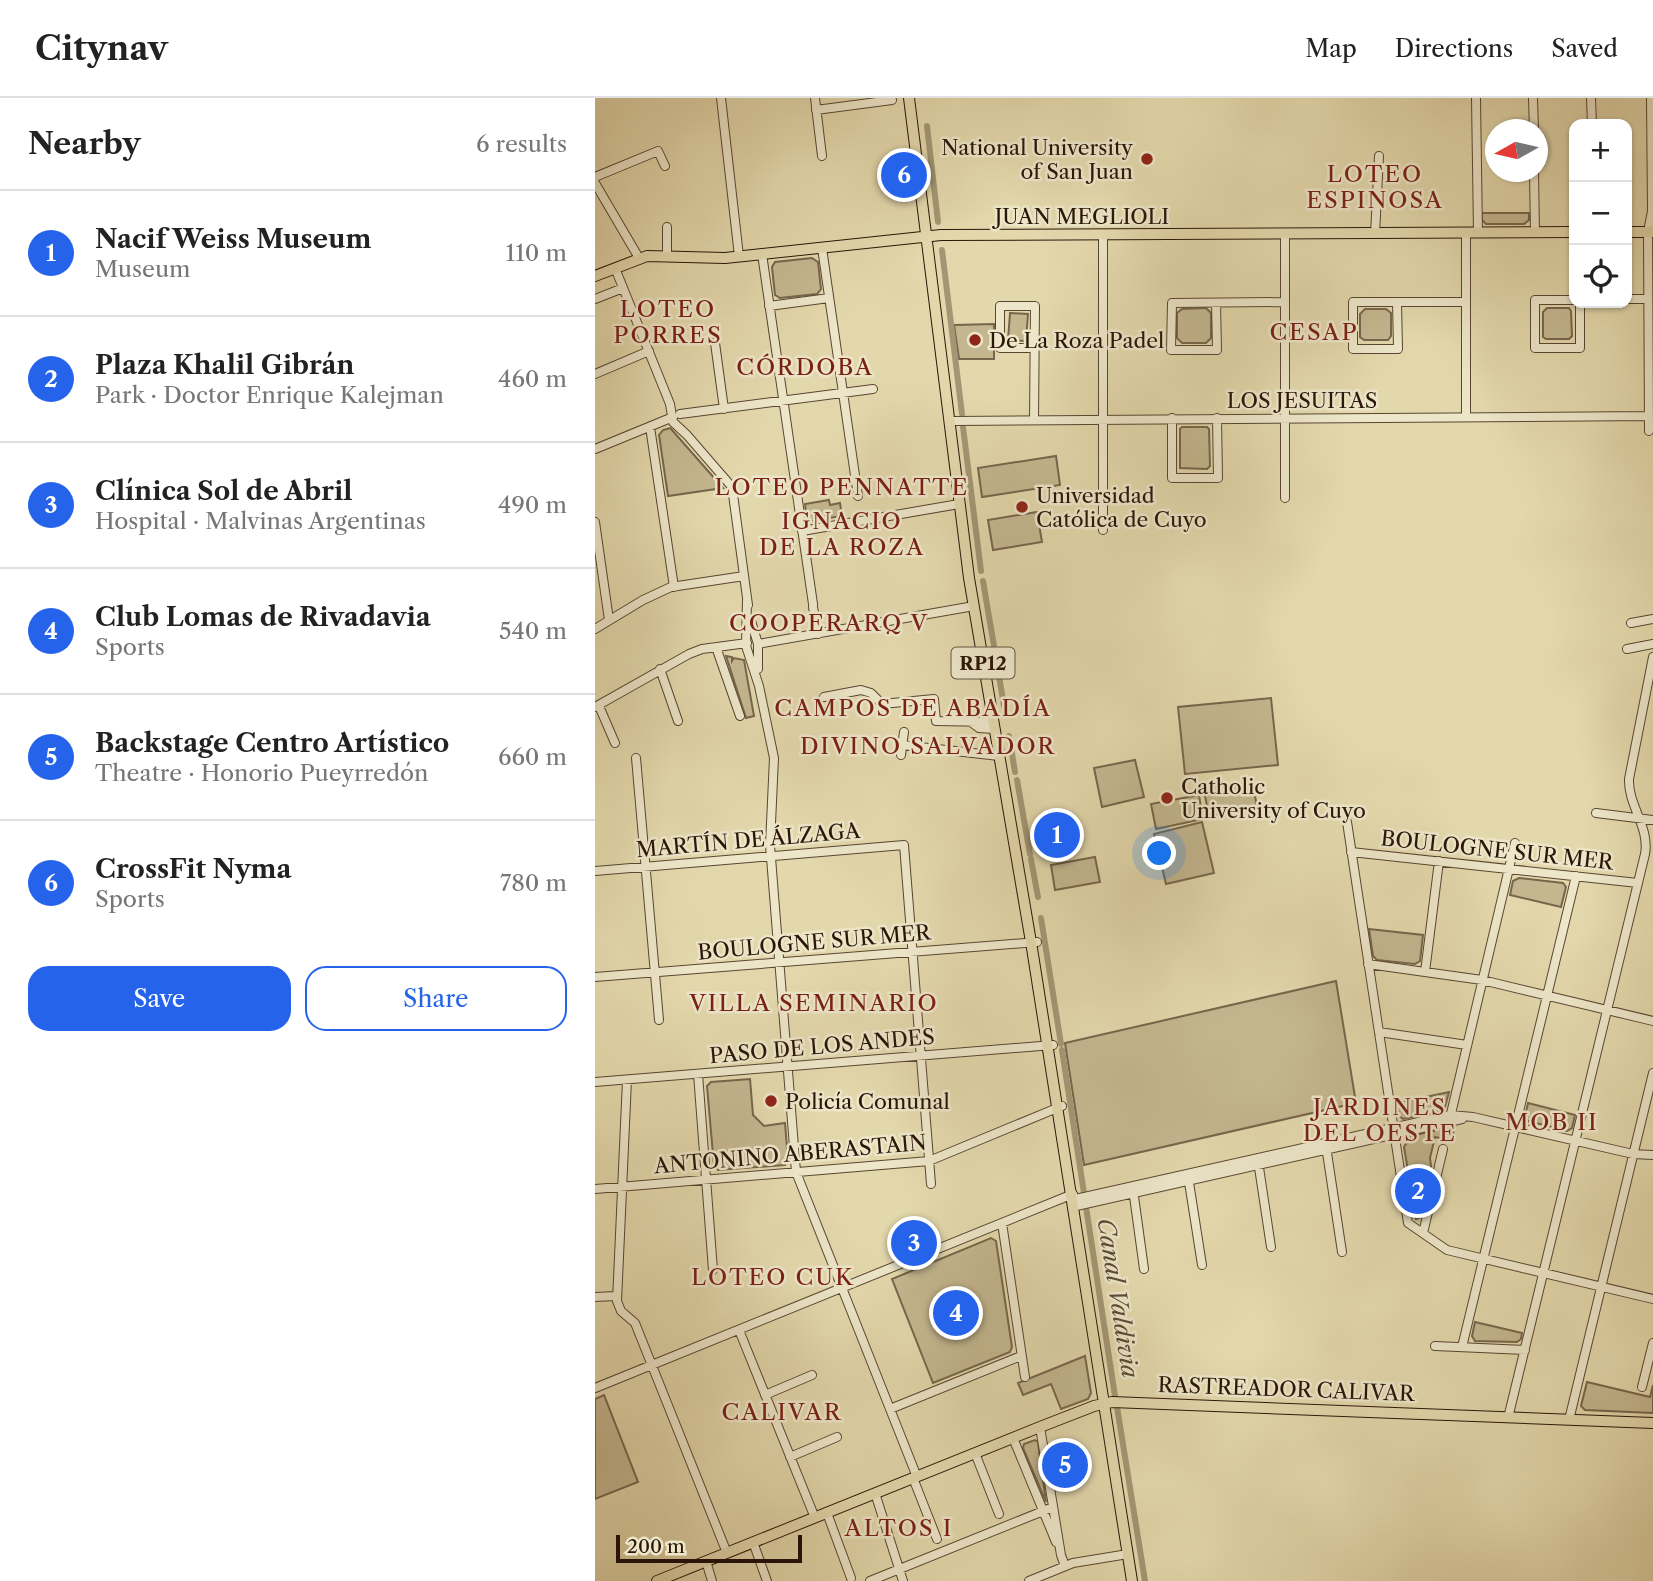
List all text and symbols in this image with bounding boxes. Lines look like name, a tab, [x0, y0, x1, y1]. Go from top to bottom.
text: Citynav	[35, 28, 168, 69]
text: Map	[1305, 34, 1357, 63]
text: Directions	[1395, 34, 1513, 63]
text: Saved	[1551, 34, 1618, 63]
north arrow	[1485, 119, 1548, 182]
map controls	[1569, 119, 1632, 308]
button: +	[1569, 119, 1632, 182]
text: Nearby	[28, 125, 141, 162]
text: 6 results	[476, 130, 567, 158]
place label: National University of San Juan	[941, 135, 1133, 184]
pin: 6	[881, 149, 927, 201]
marker: National University of San Juan	[1139, 151, 1155, 167]
district label: LOTEO ESPINOSA	[1306, 160, 1444, 214]
button: −	[1569, 182, 1632, 245]
street label: JUAN MEGLIOLI	[992, 204, 1169, 229]
text: Nacif Weiss Museum	[95, 223, 371, 255]
text: 1	[46, 239, 56, 267]
text: 110 m	[506, 239, 567, 267]
button: locate	[1569, 245, 1632, 308]
text: Museum	[95, 255, 191, 283]
district label: LOTEO PORRES	[613, 295, 723, 349]
district label: CESAP	[1269, 318, 1359, 346]
place label: De La Roza Padel	[989, 328, 1164, 353]
marker: De La Roza Padel	[967, 332, 983, 348]
text: Plaza Khalil Gibrán	[95, 349, 354, 381]
district label: CÓRDOBA	[736, 353, 874, 381]
text: 2	[44, 365, 58, 393]
text: 460 m	[498, 365, 567, 393]
text: Park · Doctor Enrique Kalejman	[95, 381, 444, 409]
street label: LOS JESUITAS	[1227, 388, 1377, 413]
district label: LOTEO PENNATTE	[715, 473, 969, 501]
text: Clínica Sol de Abril	[95, 475, 352, 507]
place label: Universidad Católica de Cuyo	[1036, 483, 1207, 532]
text: 3	[45, 491, 58, 519]
text: 490 m	[498, 491, 567, 519]
marker: Universidad Católica de Cuyo	[1014, 499, 1030, 515]
text: Hospital · Malvinas Argentinas	[95, 507, 426, 535]
district label: IGNACIO DE LA ROZA	[759, 507, 925, 561]
text: Club Lomas de Rivadavia	[95, 601, 431, 633]
district label: COOPERARQ V	[729, 609, 929, 637]
text: 4	[44, 617, 58, 645]
text: 540 m	[499, 617, 567, 645]
text: Sports	[95, 633, 165, 661]
road number: RP12	[951, 648, 1015, 678]
district label: CAMPOS DE ABADÍA	[774, 694, 1052, 722]
text: Backstage Centro Artístico	[95, 727, 449, 759]
district label: DIVINO SALVADOR	[800, 732, 1056, 760]
text: 5	[45, 743, 57, 771]
text: 660 m	[498, 743, 567, 771]
text: Theatre · Honorio Pueyrredón	[95, 759, 428, 787]
place label: Catholic University of Cuyo	[1181, 774, 1366, 823]
marker: Catholic University of Cuyo	[1159, 790, 1175, 806]
pin: 1	[1034, 809, 1080, 861]
street label: MARTÍN DE ÁLZAGA	[635, 818, 862, 862]
street label: BOULOGNE SUR MER	[1380, 825, 1616, 875]
your location	[1142, 836, 1176, 870]
text: CrossFit Nyma	[95, 853, 292, 885]
text: 6	[44, 869, 58, 897]
text: 780 m	[500, 869, 567, 897]
text: Sports	[95, 885, 165, 913]
street label: BOULOGNE SUR MER	[697, 919, 933, 965]
button: Save	[28, 966, 291, 1031]
button: Share	[305, 966, 567, 1031]
district label: VILLA SEMINARIO	[688, 989, 939, 1017]
street label: PASO DE LOS ANDES	[708, 1024, 936, 1068]
place label: Policía Comunal	[785, 1089, 950, 1114]
marker: Policía Comunal	[763, 1093, 779, 1109]
district label: JARDINES DEL OESTE	[1303, 1093, 1457, 1147]
district label: MOB II	[1505, 1108, 1599, 1136]
street label: ANTONINO ABERASTAIN	[652, 1130, 927, 1178]
pin: 2	[1395, 1165, 1441, 1217]
water label: Canal Valdivia	[1092, 1216, 1144, 1380]
pin: 3	[891, 1217, 937, 1269]
district label: LOTEO CUK	[691, 1263, 855, 1291]
pin: 4	[933, 1287, 979, 1339]
street label: RASTREADOR CALIVAR	[1157, 1372, 1416, 1406]
district label: CALIVAR	[721, 1398, 843, 1426]
pin: 5	[1042, 1439, 1088, 1491]
district label: ALTOS I	[844, 1514, 953, 1542]
scale bar	[616, 1532, 801, 1564]
text: 200 m	[627, 1535, 685, 1558]

